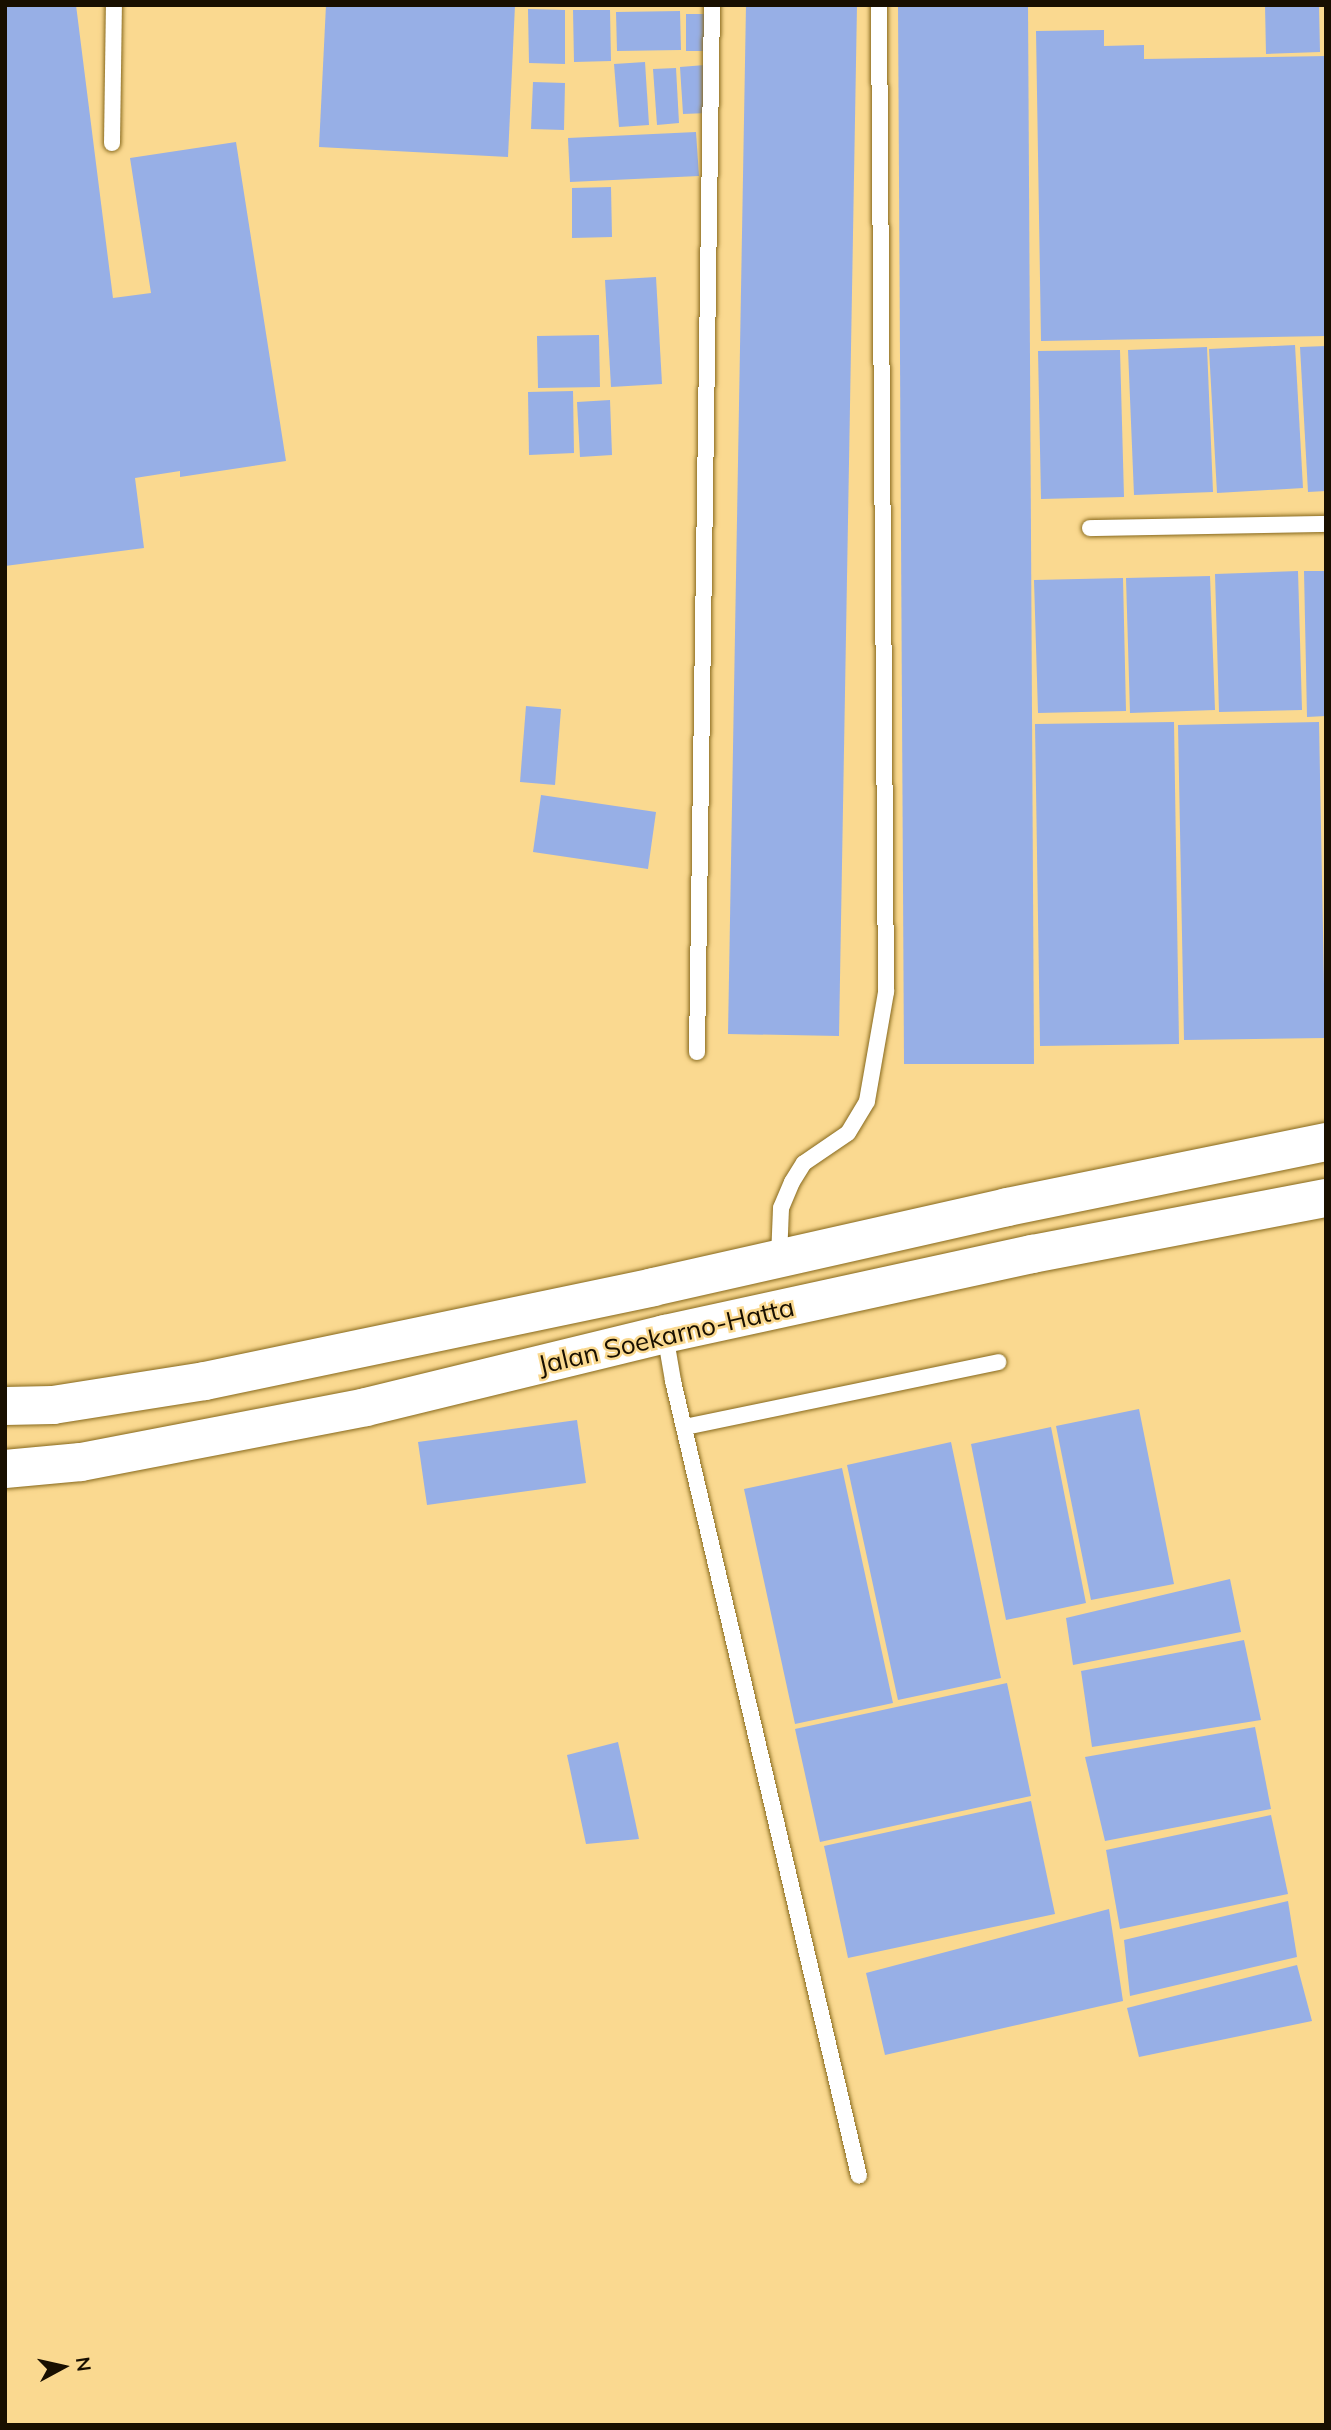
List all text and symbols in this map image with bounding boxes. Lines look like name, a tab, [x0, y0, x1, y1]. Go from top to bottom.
street label: Jalan Soekarno-Hatta	[535, 1291, 797, 1381]
north arrow	[28, 2332, 98, 2402]
text: N	[71, 2355, 97, 2373]

